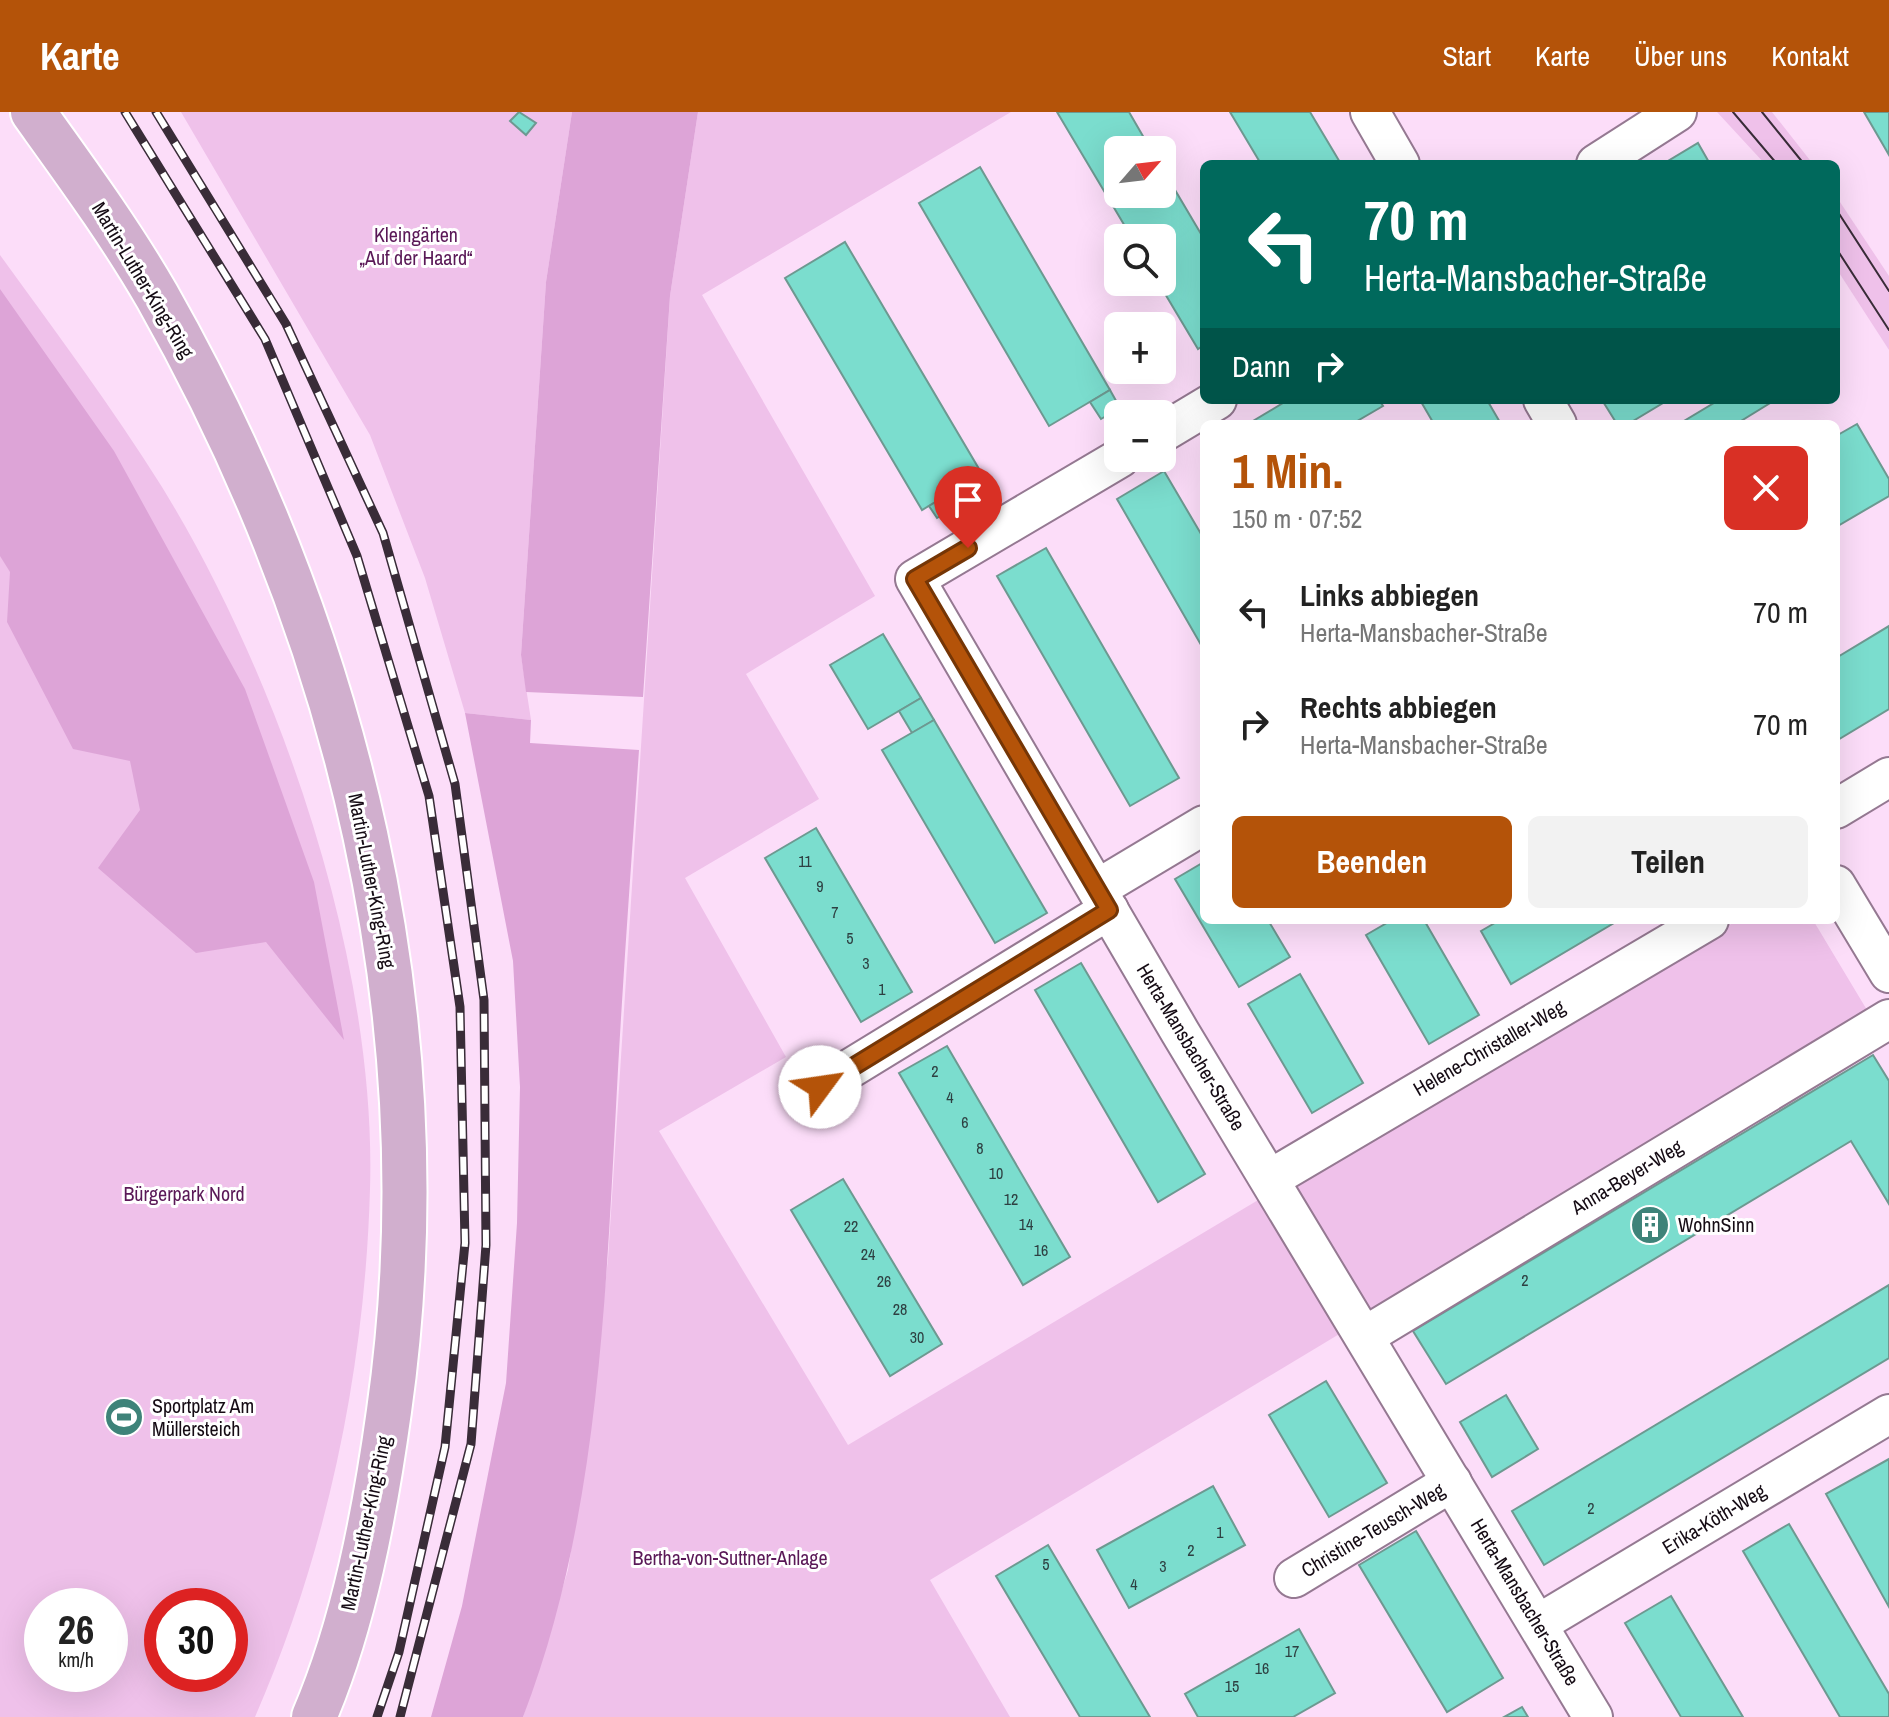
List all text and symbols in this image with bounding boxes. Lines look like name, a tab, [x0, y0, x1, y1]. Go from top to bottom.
text: Karte	[40, 31, 120, 82]
text: Start	[1443, 37, 1491, 75]
text: Karte	[1535, 37, 1590, 75]
text: Über uns	[1634, 37, 1727, 75]
text: Kontakt	[1771, 37, 1849, 75]
north arrow	[1104, 136, 1176, 208]
map controls	[1104, 136, 1176, 472]
text: 70 m	[1364, 182, 1469, 257]
icon: left	[1232, 192, 1336, 296]
street label: Martin-Luther-King-Ring	[86, 197, 201, 363]
park label: Kleingärten „Auf der Haard“	[359, 221, 473, 271]
button: search	[1104, 224, 1176, 296]
text: Herta-Mansbacher-Straße	[1364, 254, 1707, 302]
button: +	[1104, 312, 1176, 384]
icon: right	[1307, 344, 1351, 388]
text: Dann	[1232, 346, 1291, 386]
button: −	[1104, 400, 1176, 472]
text: 1 Min.	[1232, 438, 1344, 503]
button: close	[1724, 446, 1808, 530]
pin	[934, 466, 1002, 548]
icon: arrive	[946, 478, 990, 522]
text: 150 m · 07:52	[1232, 501, 1362, 536]
text: Links abbiegen	[1300, 575, 1479, 615]
icon: left	[1232, 590, 1276, 634]
text: 70 m	[1753, 592, 1808, 632]
text: Herta-Mansbacher-Straße	[1300, 615, 1548, 650]
text: Rechts abbiegen	[1300, 687, 1497, 727]
icon: right	[1232, 702, 1276, 746]
text: 70 m	[1753, 704, 1808, 744]
text: Herta-Mansbacher-Straße	[1300, 727, 1548, 762]
street label: Martin-Luther-King-Ring	[342, 791, 403, 971]
button: Beenden	[1232, 816, 1512, 908]
button: Teilen	[1528, 816, 1808, 908]
house number: 11	[798, 850, 813, 872]
house number: 9	[816, 875, 824, 897]
house number: 7	[831, 901, 839, 923]
house number: 5	[846, 927, 854, 949]
house number: 3	[862, 952, 870, 974]
street label: Herta-Mansbacher-Straße	[1131, 958, 1252, 1135]
house number: 1	[878, 978, 886, 1000]
street label: Helene-Christaller-Weg	[1408, 993, 1570, 1102]
position arrow	[778, 1045, 862, 1129]
house number: 2	[931, 1060, 939, 1082]
house number: 4	[946, 1086, 954, 1108]
house number: 6	[961, 1111, 969, 1133]
street label: Anna-Beyer-Weg	[1565, 1133, 1687, 1221]
house number: 8	[976, 1137, 984, 1159]
house number: 10	[989, 1162, 1003, 1184]
park label: Bürgerpark Nord	[123, 1180, 245, 1207]
house number: 12	[1004, 1188, 1018, 1210]
building icon: WohnSinn	[1629, 1204, 1671, 1246]
place label: WohnSinn	[1678, 1211, 1754, 1238]
house number: 14	[1019, 1213, 1033, 1235]
house number: 22	[844, 1215, 858, 1237]
house number: 16	[1034, 1239, 1048, 1261]
house number: 24	[861, 1243, 875, 1265]
house number: 2	[1521, 1269, 1529, 1291]
house number: 26	[877, 1270, 891, 1292]
house number: 28	[893, 1298, 907, 1320]
house number: 30	[910, 1326, 924, 1348]
place label: Sportplatz Am Müllersteich	[152, 1392, 254, 1442]
sports icon: Sportplatz Am Müllersteich	[103, 1396, 145, 1438]
street label: Martin-Luther-King-Ring	[334, 1433, 397, 1613]
street label: Christine-Teusch-Weg	[1296, 1476, 1450, 1583]
street label: Erika-Köth-Weg	[1657, 1477, 1771, 1560]
house number: 2	[1587, 1497, 1595, 1519]
street label: Herta-Mansbacher-Straße	[1465, 1513, 1586, 1690]
house number: 1	[1216, 1521, 1224, 1543]
house number: 2	[1187, 1539, 1195, 1561]
park label: Bertha-von-Suttner-Anlage	[632, 1544, 828, 1571]
house number: 5	[1042, 1553, 1050, 1575]
house number: 3	[1159, 1555, 1167, 1577]
house number: 4	[1130, 1573, 1138, 1595]
speed limit sign: 30	[144, 1588, 248, 1692]
text: 26	[58, 1603, 94, 1656]
house number: 17	[1285, 1640, 1299, 1662]
text: km/h	[58, 1646, 94, 1673]
house number: 16	[1255, 1657, 1269, 1679]
house number: 15	[1225, 1675, 1239, 1697]

